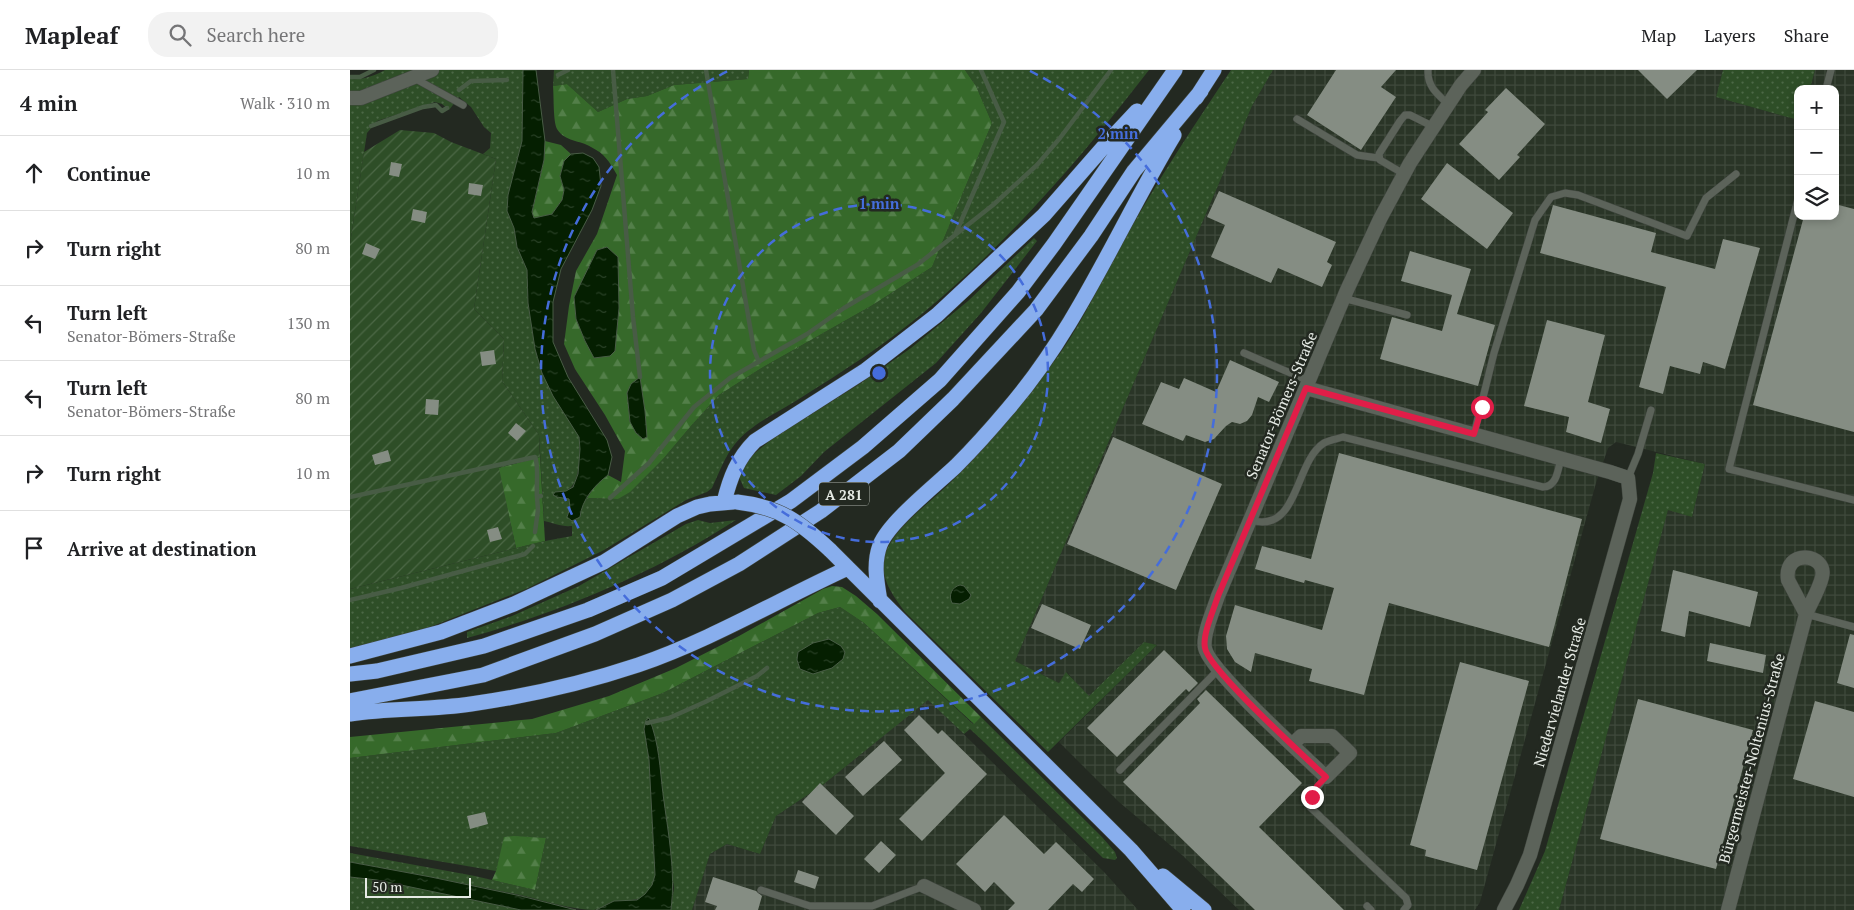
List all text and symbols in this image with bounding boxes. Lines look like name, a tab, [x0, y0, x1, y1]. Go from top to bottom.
search box	[148, 12, 498, 57]
text: Mapleaf	[25, 19, 118, 51]
icon: search	[166, 21, 194, 49]
text: Search here	[206, 22, 305, 47]
text: Map	[1641, 23, 1676, 47]
text: Layers	[1704, 23, 1756, 47]
text: Share	[1784, 23, 1829, 47]
map controls	[1794, 85, 1839, 220]
button: +	[1794, 85, 1839, 130]
text: 4 min	[20, 89, 77, 117]
text: Walk · 310 m	[240, 92, 330, 114]
text: 2 min	[1097, 123, 1139, 143]
button: −	[1794, 130, 1839, 175]
icon: ahead	[20, 159, 48, 187]
text: Continue	[67, 161, 151, 186]
text: 10 m	[295, 162, 330, 184]
button: layers	[1794, 175, 1839, 220]
text: 1 min	[858, 193, 900, 213]
icon: right	[20, 234, 48, 262]
text: Turn right	[67, 236, 161, 261]
text: 80 m	[295, 237, 330, 259]
text: Turn left	[67, 300, 148, 325]
icon: left	[20, 309, 48, 337]
text: 130 m	[287, 312, 330, 334]
text: Senator-Bömers-Straße	[67, 325, 236, 347]
street label: Senator-Bömers-Straße	[1241, 328, 1321, 482]
centre of rings	[870, 364, 888, 382]
text: Turn left	[67, 375, 148, 400]
icon: left	[20, 384, 48, 412]
text: 80 m	[295, 387, 330, 409]
route start	[1471, 396, 1494, 419]
text: Senator-Bömers-Straße	[67, 400, 236, 422]
icon: right	[20, 459, 48, 487]
text: Turn right	[67, 461, 161, 486]
text: 10 m	[295, 462, 330, 484]
road number: A 281	[819, 482, 869, 506]
icon: arrive	[20, 534, 48, 562]
text: Arrive at destination	[67, 536, 256, 561]
street label: Niedervielander Straße	[1528, 615, 1590, 769]
street label: Bürgermeister-Noltenius-Straße	[1713, 651, 1789, 865]
route end	[1301, 786, 1324, 809]
scale bar	[365, 875, 471, 898]
text: 50 m	[372, 877, 402, 896]

